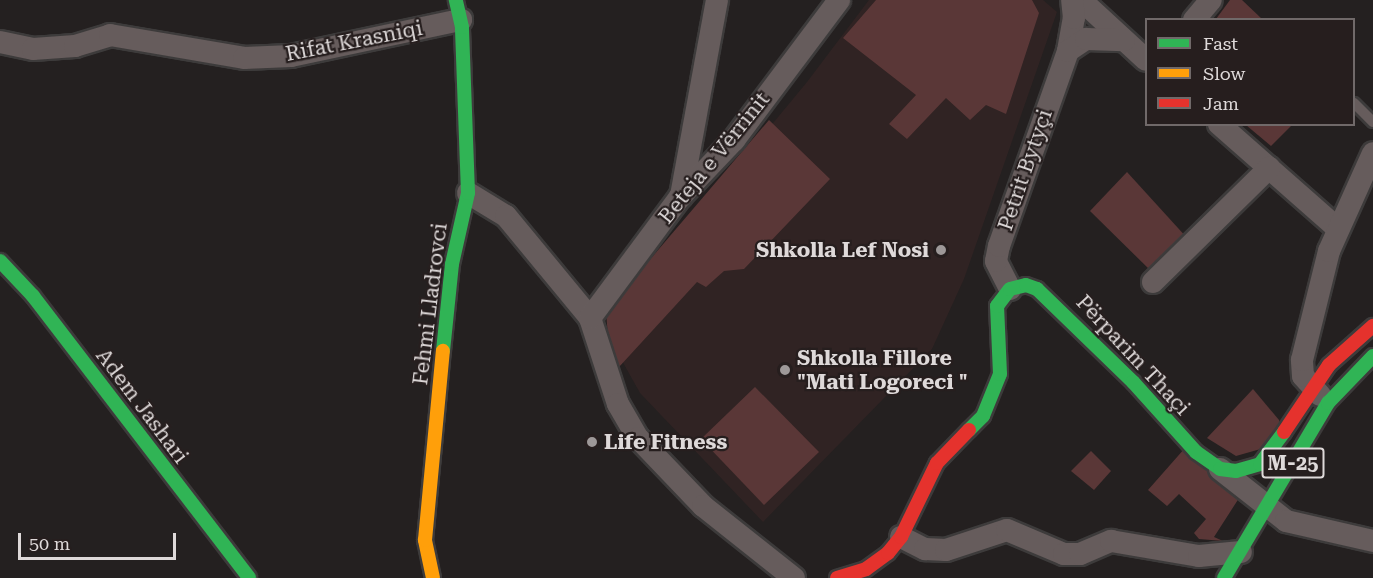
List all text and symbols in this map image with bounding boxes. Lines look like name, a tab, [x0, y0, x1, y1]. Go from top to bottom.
street label: Rifat Krasniqi	[283, 15, 425, 67]
legend	[1145, 18, 1355, 126]
text: Fast	[1203, 33, 1238, 54]
text: Slow	[1203, 63, 1245, 84]
street label: Beteja e Vërrinit	[653, 87, 775, 229]
text: Jam	[1203, 93, 1239, 114]
street label: Petrit Bytyçi	[993, 106, 1057, 234]
street label: Fehmi Lladrovci	[408, 222, 452, 386]
place label: Shkolla Lef Nosi	[756, 237, 929, 263]
marker: Shkolla Lef Nosi	[934, 243, 948, 257]
street label: Përparim Thaçi	[1071, 290, 1195, 420]
street label: Adem Jashari	[91, 344, 193, 468]
place label: Shkolla Fillore "Mati Logoreci "	[797, 345, 968, 395]
marker: Shkolla Fillore "Mati Logoreci "	[778, 363, 792, 377]
place label: Life Fitness	[604, 429, 727, 455]
marker: Life Fitness	[585, 435, 599, 449]
road number: M-25	[1262, 446, 1324, 480]
scale bar	[21, 521, 178, 559]
text: 50 m	[29, 533, 70, 554]

